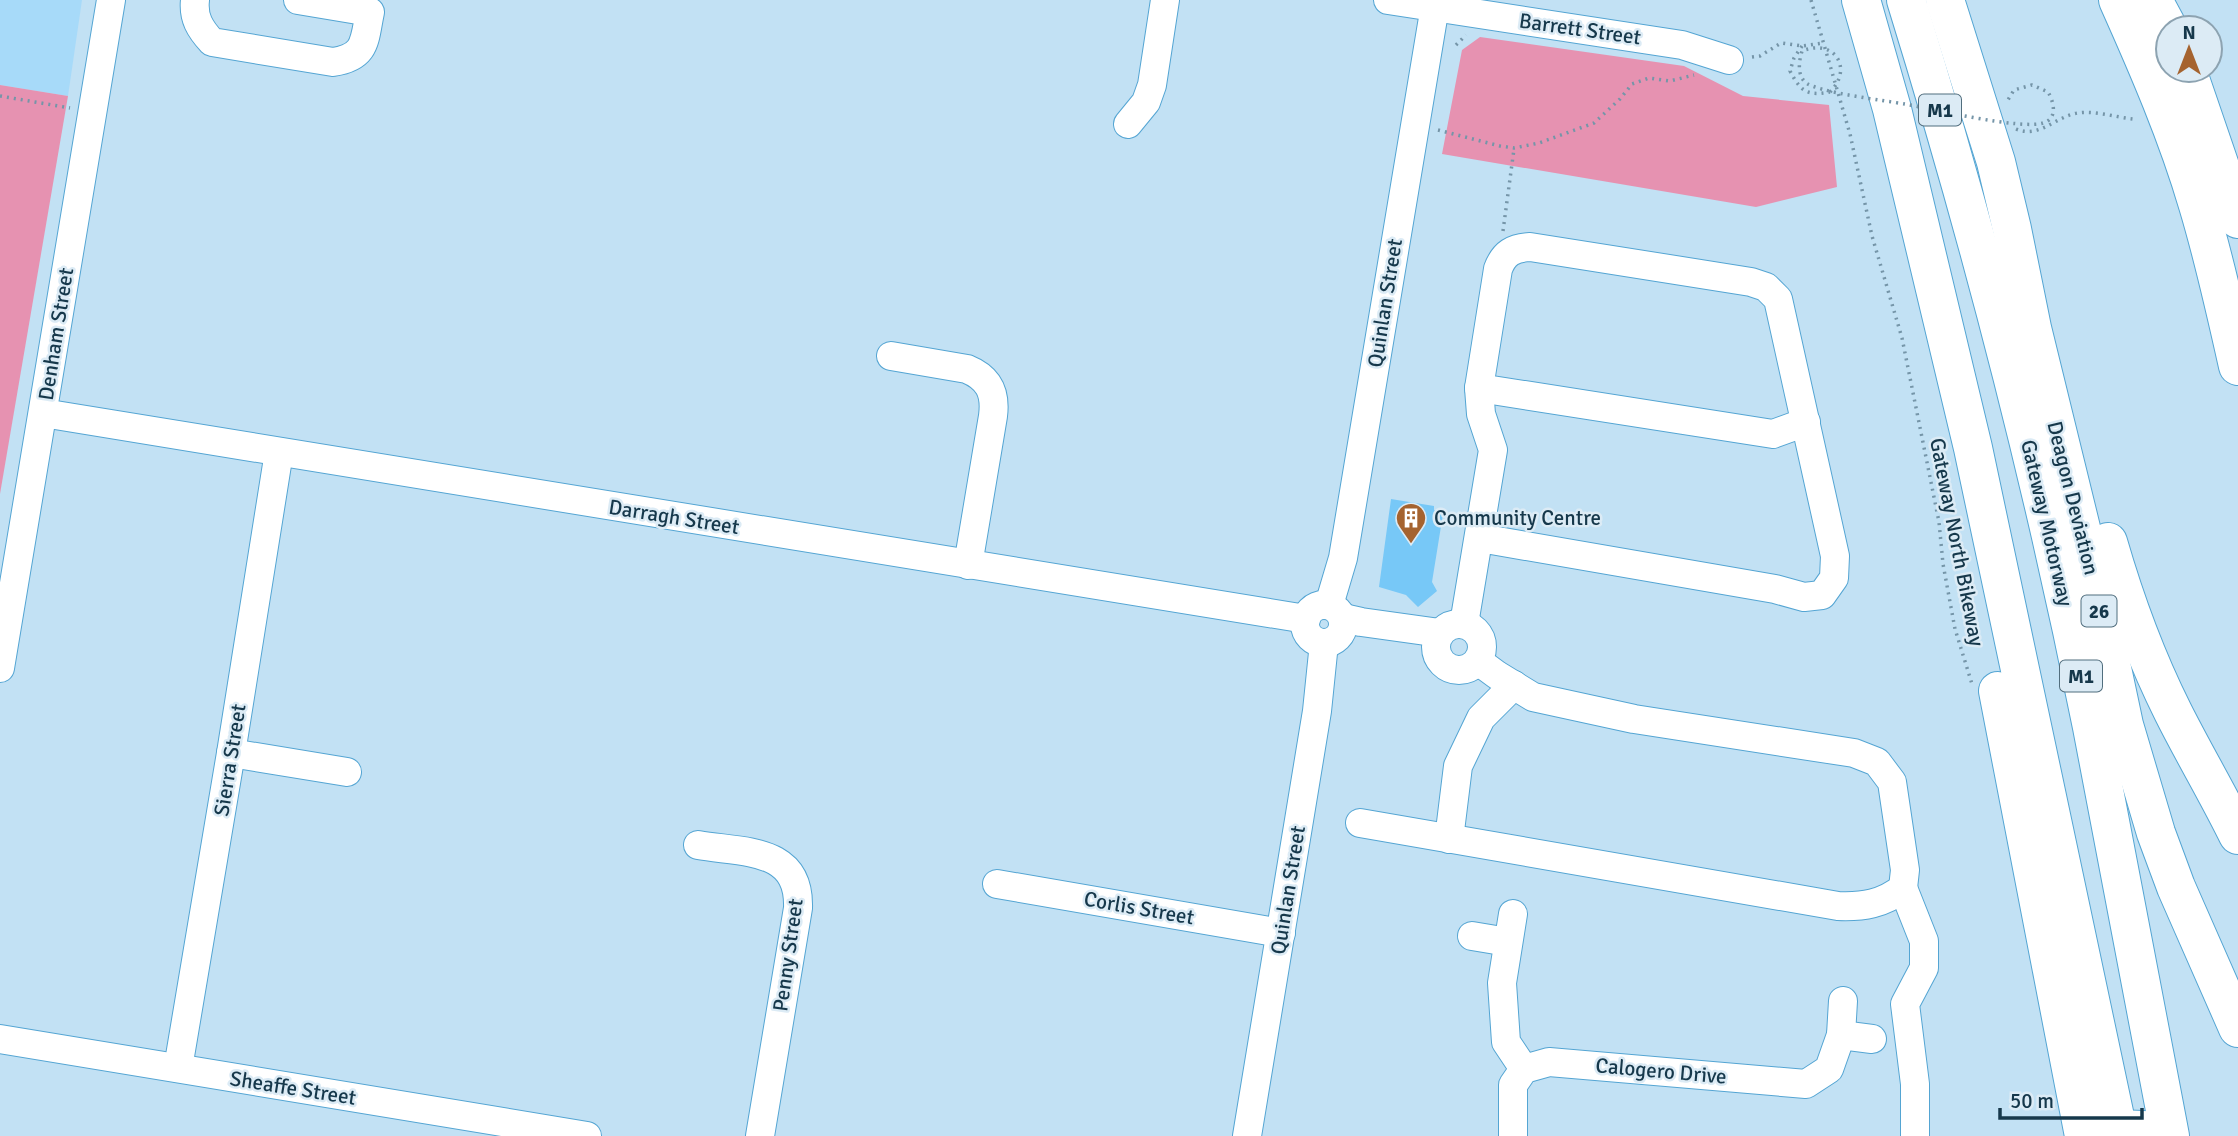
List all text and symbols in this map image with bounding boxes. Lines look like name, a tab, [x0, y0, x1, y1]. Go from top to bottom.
street label: Barrett Street	[1517, 8, 1643, 50]
north arrow	[2154, 14, 2224, 84]
text: N	[2182, 21, 2196, 45]
road number: M1	[1919, 94, 1961, 125]
street label: Quinlan Street	[1362, 237, 1408, 369]
street label: Denham Street	[33, 266, 79, 402]
street label: Deagon Deviation	[2041, 418, 2105, 578]
street label: Gateway North Bikeway	[1924, 436, 1990, 649]
street label: Gateway Motorway	[2015, 437, 2079, 609]
street label: Darragh Street	[607, 494, 741, 540]
building icon: Community Centre	[1394, 501, 1428, 545]
place label: Community Centre	[1434, 505, 1601, 531]
road number: 26	[2082, 596, 2116, 626]
road number: M1	[2060, 660, 2102, 692]
street label: Sierra Street	[208, 702, 252, 818]
street label: Quinlan Street	[1265, 824, 1311, 956]
street label: Corlis Street	[1082, 886, 1196, 930]
street label: Penny Street	[767, 897, 809, 1013]
street label: Calogero Drive	[1594, 1052, 1728, 1090]
street label: Sheaffe Street	[228, 1065, 358, 1111]
scale bar	[2000, 1076, 2142, 1120]
text: 50 m	[2010, 1088, 2054, 1114]

